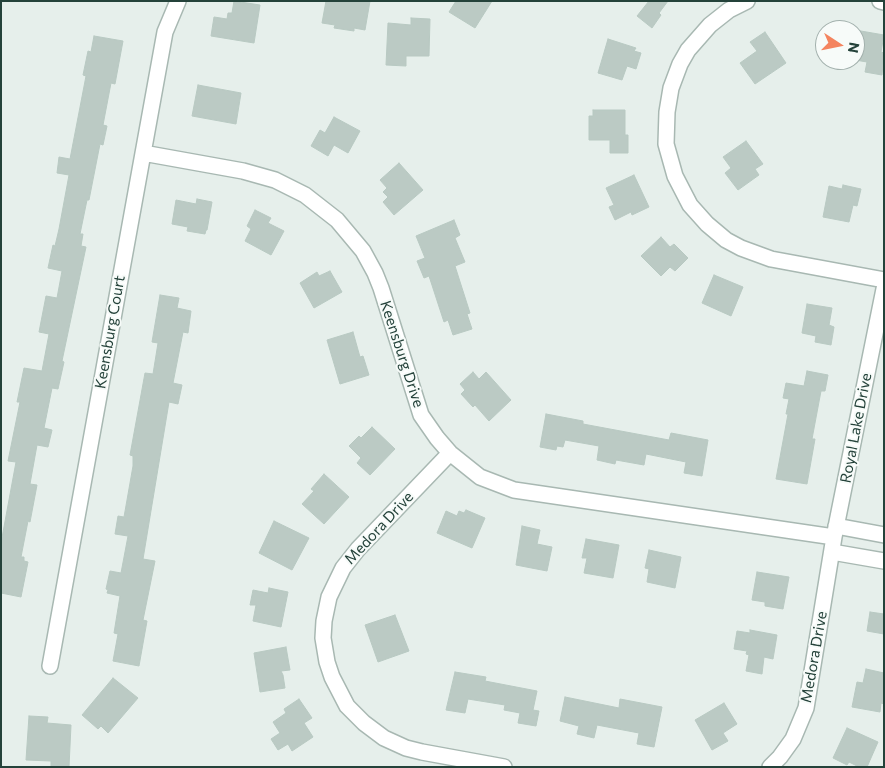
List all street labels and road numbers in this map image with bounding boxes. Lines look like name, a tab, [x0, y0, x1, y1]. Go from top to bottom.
street label: Keensburg Court	[91, 274, 129, 390]
street label: Keensburg Drive	[376, 298, 428, 410]
street label: Royal Lake Drive	[837, 371, 875, 485]
street label: Medora Drive	[341, 488, 417, 568]
street label: Medora Drive	[797, 610, 831, 704]

